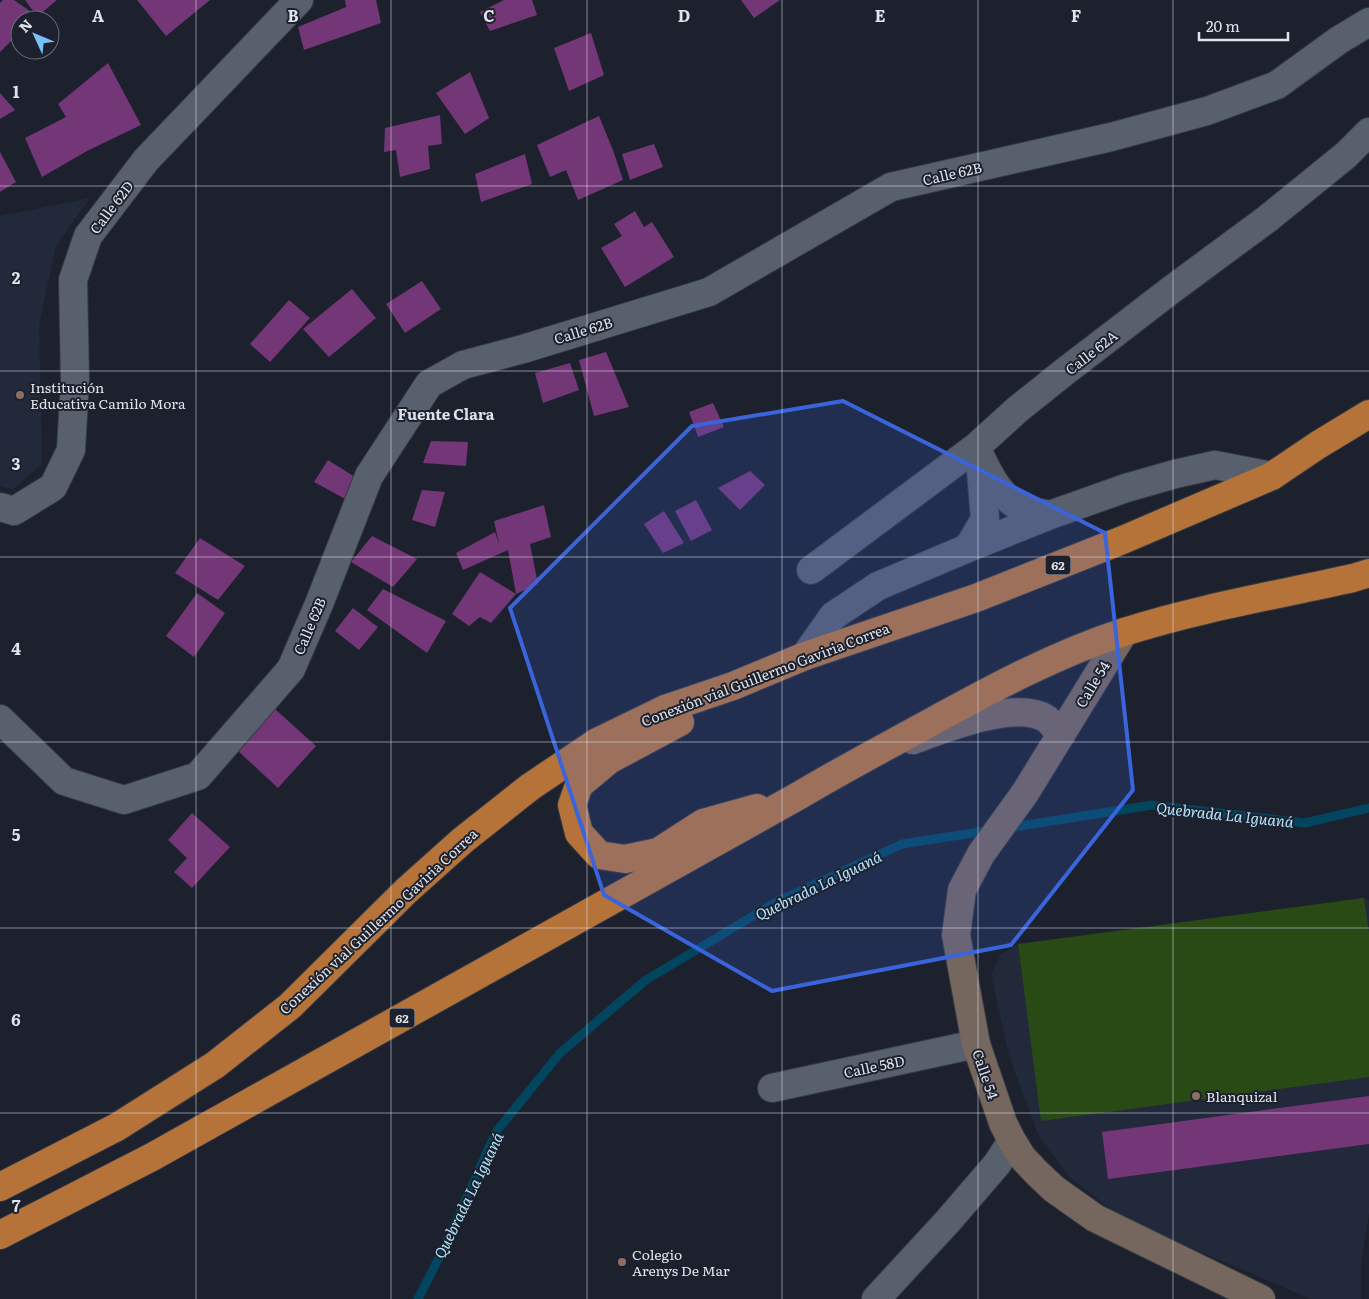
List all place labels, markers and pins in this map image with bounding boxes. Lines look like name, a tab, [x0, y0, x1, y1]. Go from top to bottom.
place label: Institución Educativa Camilo Mora	[30, 377, 186, 413]
marker: Institución Educativa Camilo Mora	[14, 389, 26, 401]
place label: Blanquizal	[1206, 1086, 1278, 1106]
marker: Blanquizal	[1190, 1090, 1202, 1102]
place label: Colegio Arenys De Mar	[632, 1244, 730, 1280]
marker: Colegio Arenys De Mar	[616, 1256, 628, 1268]

